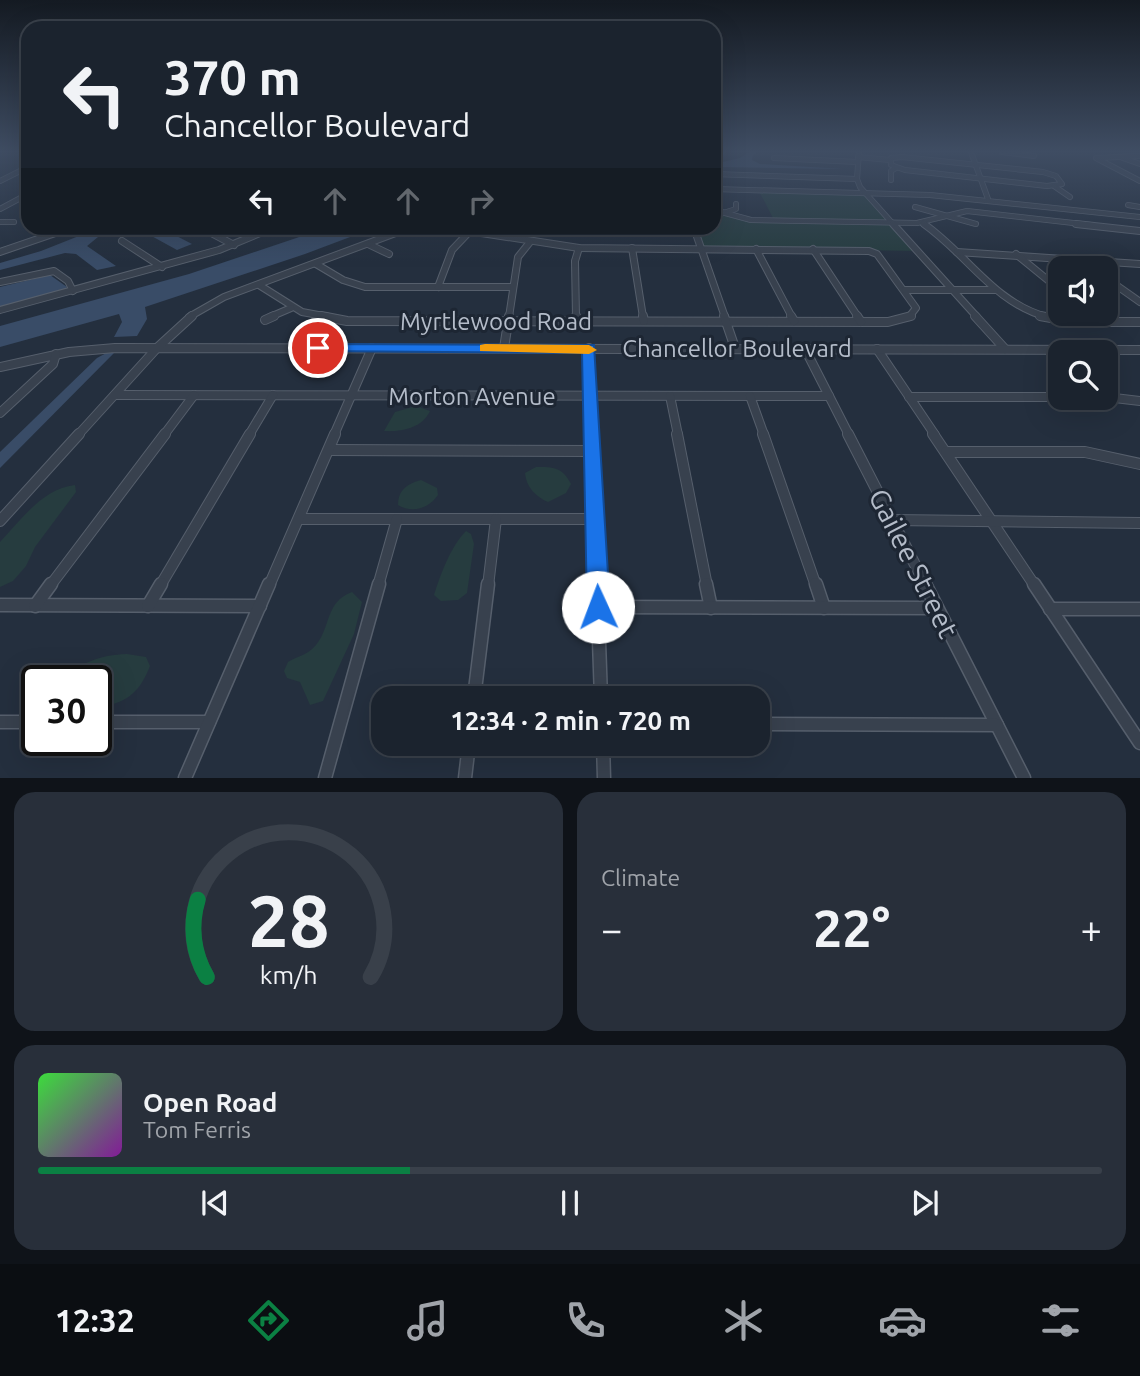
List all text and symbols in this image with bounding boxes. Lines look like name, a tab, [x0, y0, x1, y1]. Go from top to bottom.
icon: left	[49, 49, 140, 140]
text: 370 m	[164, 49, 301, 104]
text: Chancellor Boulevard	[164, 107, 470, 143]
icon: left	[243, 182, 281, 220]
icon: ahead	[316, 182, 354, 220]
icon: ahead	[389, 182, 427, 220]
icon: right	[462, 182, 500, 220]
map controls	[1048, 256, 1118, 410]
button: sound	[1048, 256, 1118, 326]
street label: Myrtlewood Road	[400, 308, 592, 335]
pin	[288, 318, 348, 378]
icon: arrive	[299, 329, 337, 367]
street label: Chancellor Boulevard	[622, 335, 852, 362]
button: search	[1048, 340, 1118, 410]
street label: Morton Avenue	[388, 383, 556, 410]
street label: Gailee Street	[863, 484, 965, 642]
position arrow	[561, 570, 635, 644]
speed limit sign: 30	[21, 665, 112, 756]
text: 12:34 · 2 min · 720 m	[450, 706, 691, 735]
text: Climate	[601, 865, 680, 890]
text: 28	[247, 880, 330, 962]
text: 22°	[813, 899, 890, 957]
text: −	[601, 908, 622, 950]
text: +	[1081, 908, 1102, 950]
text: km/h	[260, 961, 317, 989]
text: Open Road	[143, 1088, 277, 1117]
text: Tom Ferris	[143, 1117, 251, 1142]
icon: previous	[196, 1184, 234, 1222]
icon: pause	[551, 1184, 589, 1222]
icon: next	[906, 1184, 944, 1222]
icon: directions	[244, 1296, 293, 1345]
icon: music	[403, 1296, 452, 1345]
icon: phone	[561, 1296, 610, 1345]
icon: climate	[719, 1296, 768, 1345]
icon: car	[878, 1296, 927, 1345]
icon: filters	[1036, 1296, 1085, 1345]
text: 12:32	[55, 1302, 135, 1338]

